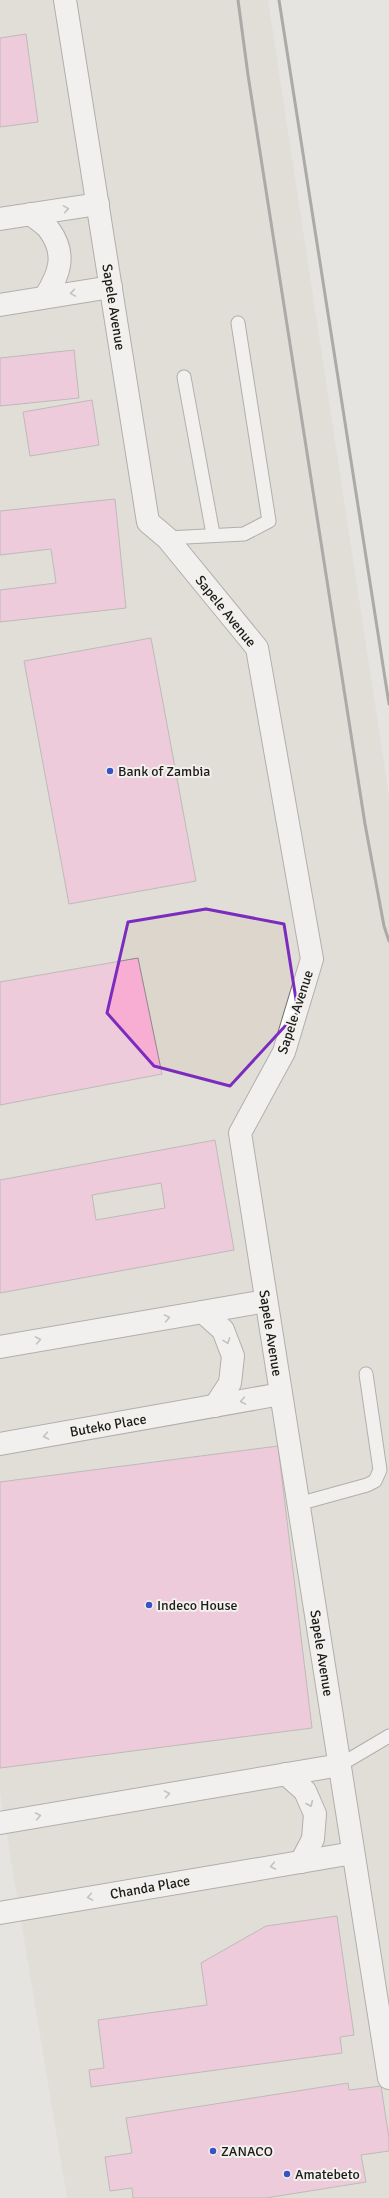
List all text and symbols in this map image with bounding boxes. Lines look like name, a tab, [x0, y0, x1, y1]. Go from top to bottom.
one-way arrow	[63, 205, 69, 214]
street label: Sapele Avenue	[98, 263, 129, 351]
one-way arrow	[70, 288, 76, 297]
street label: Sapele Avenue	[192, 572, 260, 651]
place label: Bank of Zambia	[118, 763, 210, 780]
marker: Bank of Zambia	[105, 766, 115, 776]
street label: Sapele Avenue	[274, 968, 317, 1056]
street label: Sapele Avenue	[255, 1289, 286, 1377]
one-way arrow	[163, 1314, 170, 1323]
one-way arrow	[35, 1337, 42, 1345]
one-way arrow	[223, 1338, 231, 1345]
one-way arrow	[239, 1396, 246, 1405]
street label: Buteko Place	[68, 1410, 148, 1441]
one-way arrow	[42, 1431, 49, 1439]
place label: Indeco House	[157, 1597, 238, 1614]
marker: Indeco House	[144, 1600, 154, 1610]
street label: Sapele Avenue	[306, 1609, 337, 1697]
one-way arrow	[164, 1790, 170, 1799]
one-way arrow	[306, 1800, 314, 1807]
one-way arrow	[35, 1812, 42, 1821]
one-way arrow	[270, 1861, 277, 1870]
street label: Chanda Place	[109, 1872, 191, 1903]
one-way arrow	[87, 1893, 93, 1901]
place label: ZANACO	[221, 2143, 273, 2160]
marker: ZANACO	[208, 2146, 218, 2156]
place label: Amatebeto	[295, 2166, 360, 2183]
marker: Amatebeto	[282, 2169, 292, 2179]

